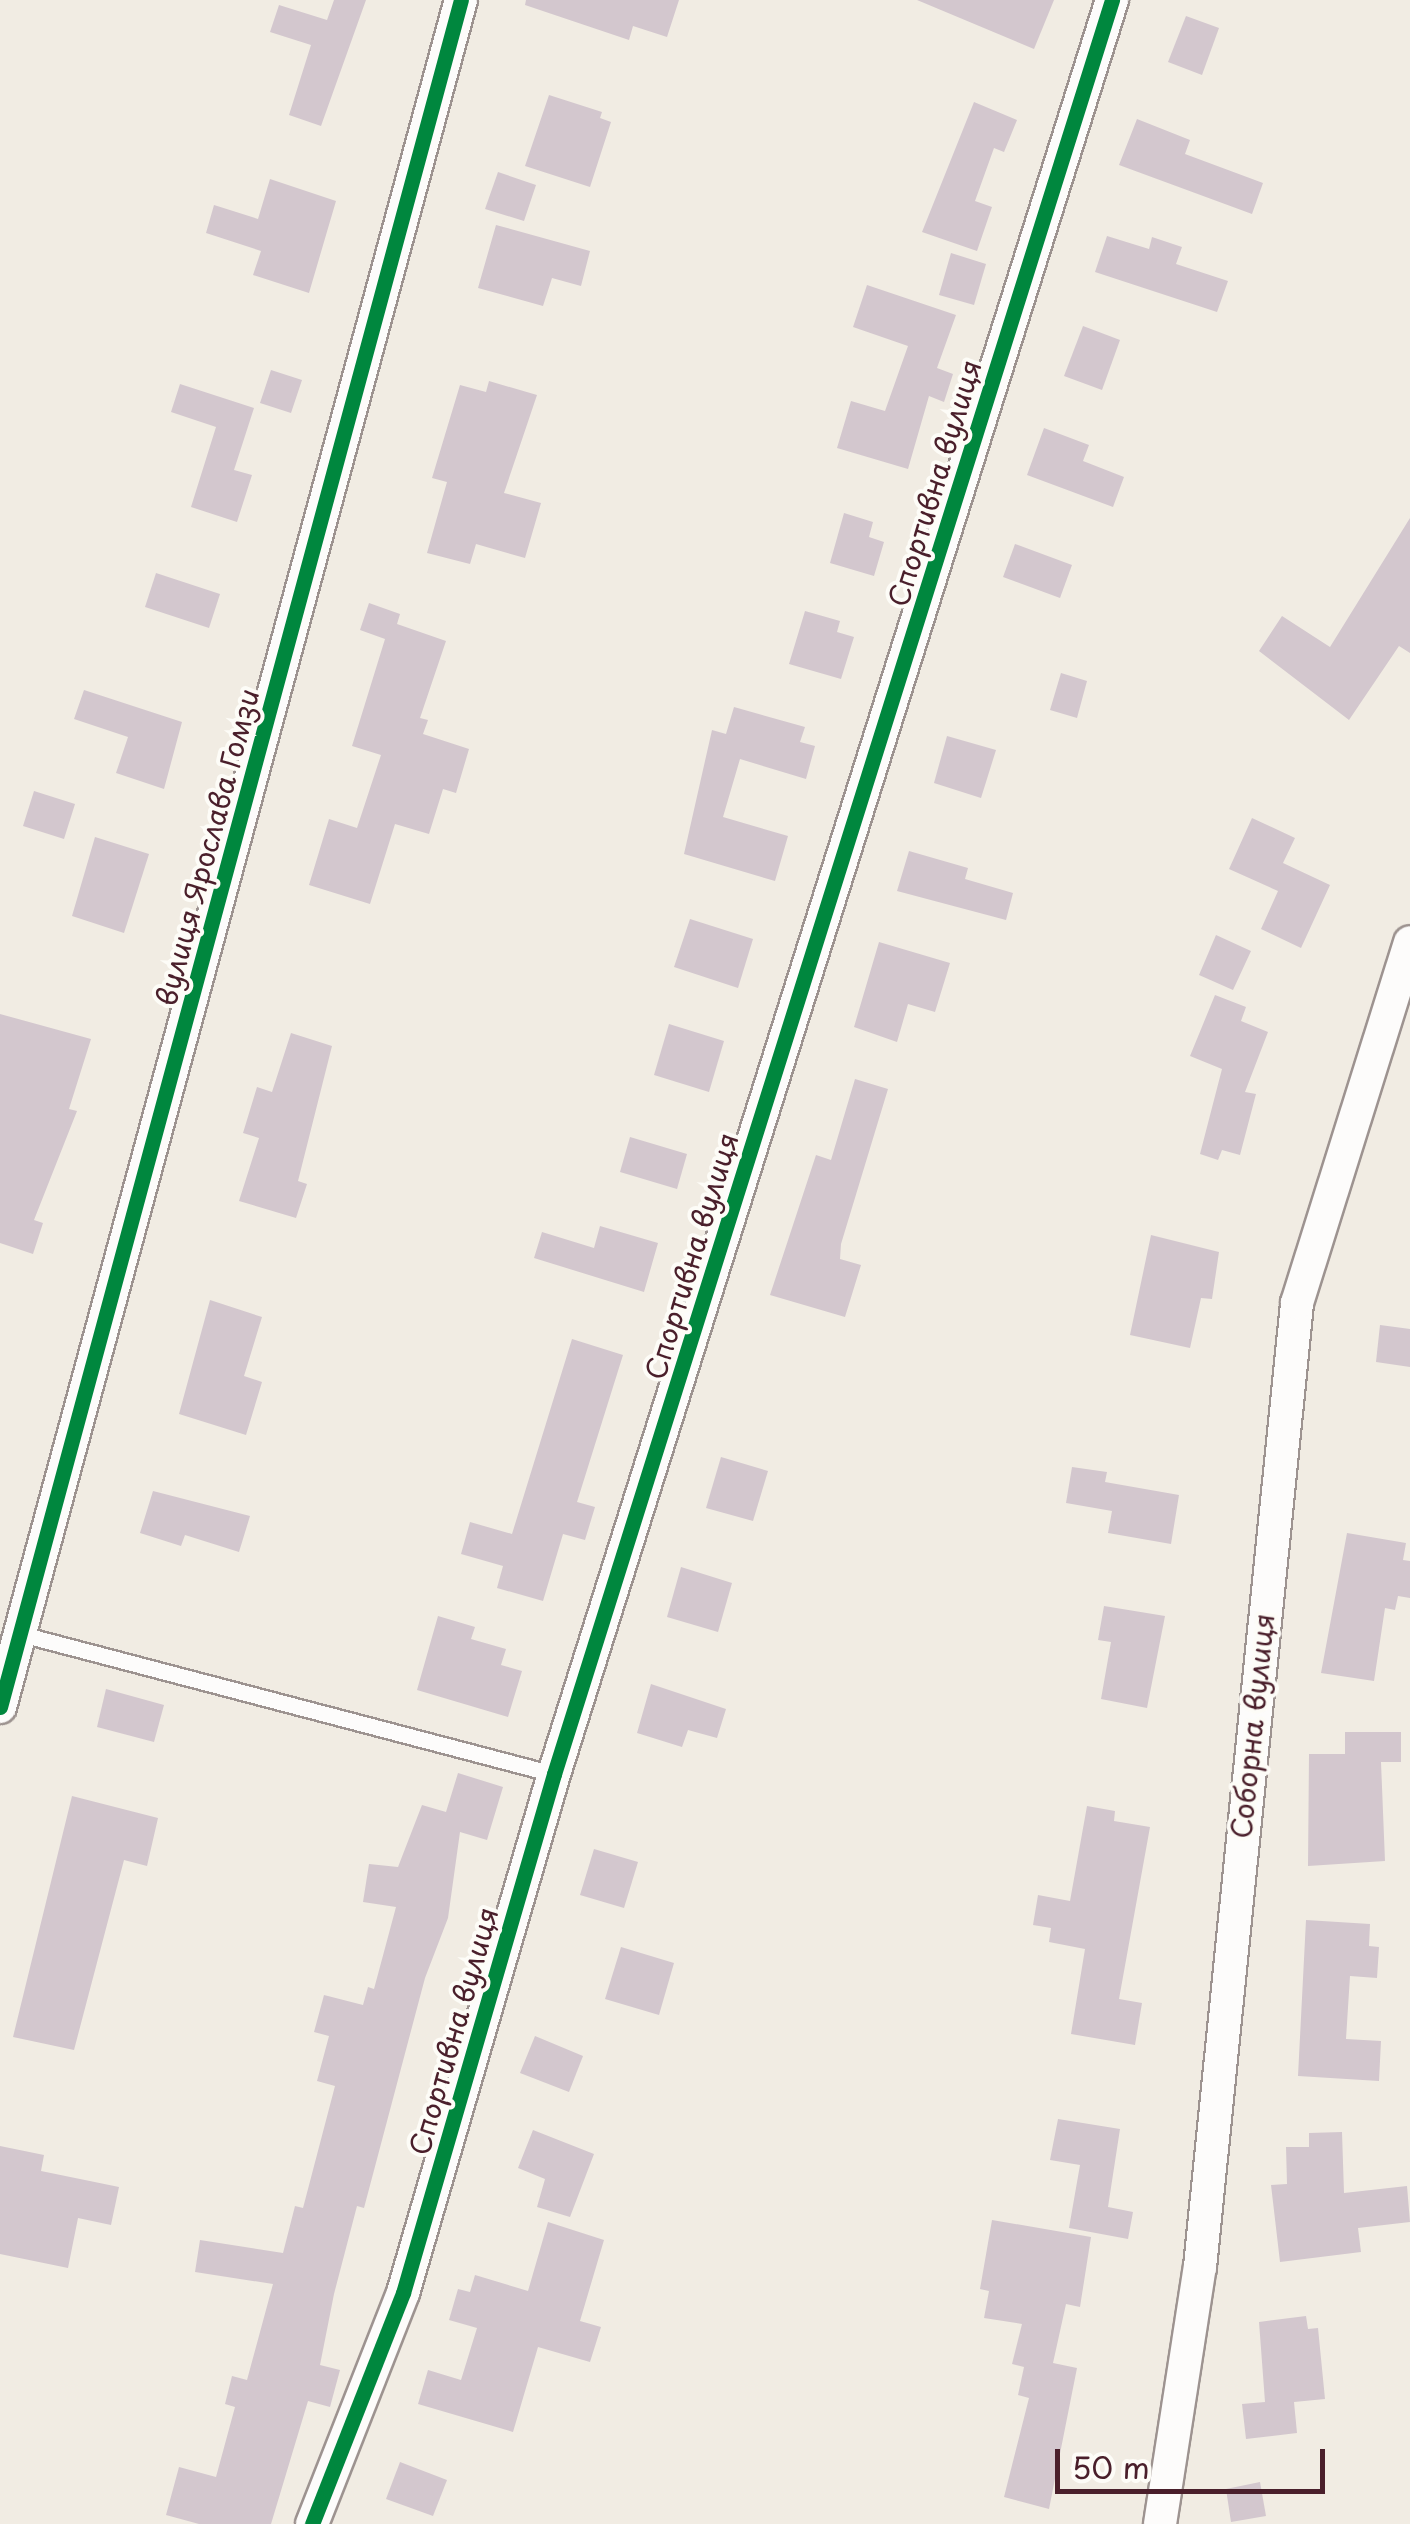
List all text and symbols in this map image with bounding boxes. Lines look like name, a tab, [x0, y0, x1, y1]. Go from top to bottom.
street label: Спортивна вулиця	[880, 355, 988, 611]
street label: вулиця Ярослава Гомзи	[148, 684, 266, 1010]
street label: Спортивна вулиця	[637, 1128, 745, 1384]
street label: Соборна вулиця	[1223, 1612, 1281, 1840]
street label: Спортивна вулиця	[401, 1902, 505, 2160]
scale bar	[1060, 2429, 1330, 2491]
text: 50 m	[1072, 2444, 1150, 2489]

